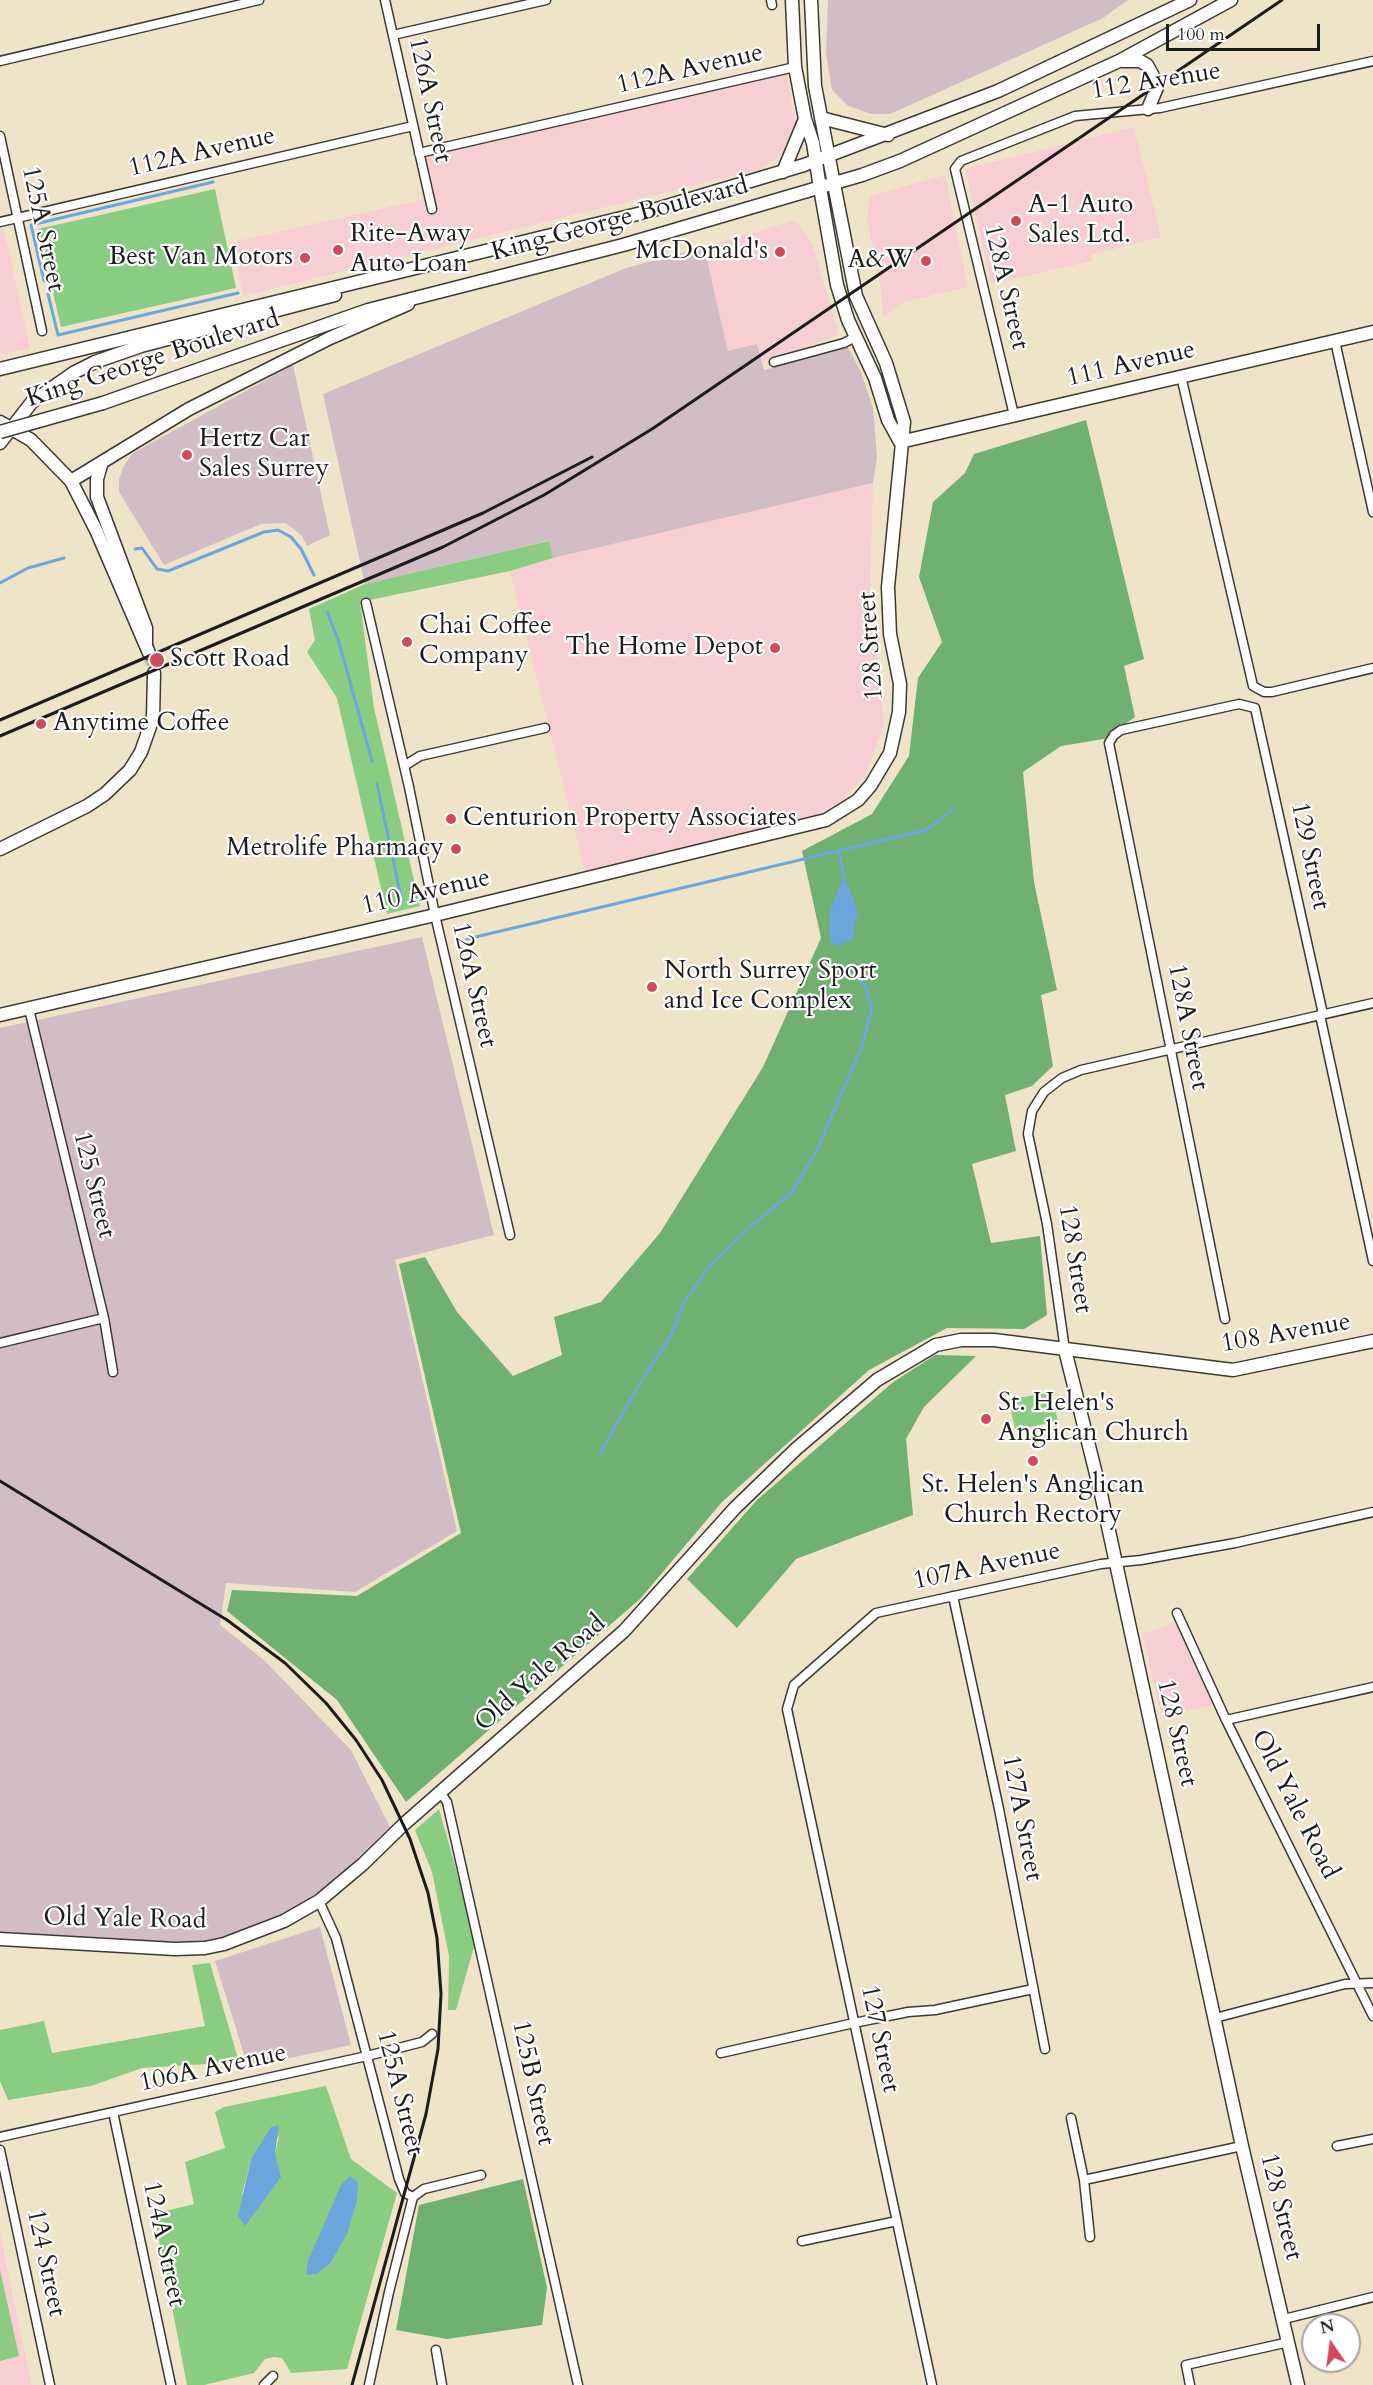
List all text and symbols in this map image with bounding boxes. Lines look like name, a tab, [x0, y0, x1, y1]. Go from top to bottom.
scale bar	[1169, 12, 1324, 50]
text: 100 m	[1177, 22, 1225, 47]
street label: 126A Street	[400, 34, 458, 166]
street label: 112A Avenue	[614, 38, 766, 102]
street label: 112 Avenue	[1089, 56, 1223, 108]
street label: 112A Avenue	[126, 121, 278, 185]
street label: 125A Street	[13, 163, 71, 295]
street label: King George Boulevard	[488, 171, 752, 269]
place label: A-1 Auto Sales Ltd.	[1028, 190, 1133, 252]
marker: A-1 Auto Sales Ltd.	[1009, 214, 1023, 228]
place label: Rite-Away Auto Loan	[350, 219, 471, 280]
street label: 128A Street	[975, 221, 1035, 353]
place label: McDonald's	[635, 236, 768, 268]
place label: Best Van Motors	[109, 242, 293, 274]
marker: Rite-Away Auto Loan	[331, 243, 345, 257]
marker: McDonald's	[773, 245, 787, 259]
place label: A&W	[847, 245, 914, 277]
marker: Best Van Motors	[298, 251, 312, 265]
marker: A&W	[919, 254, 933, 268]
street label: King George Boulevard	[22, 304, 284, 416]
street label: 111 Avenue	[1064, 335, 1198, 395]
place label: Hertz Car Sales Surrey	[199, 424, 329, 485]
marker: Hertz Car Sales Surrey	[180, 448, 194, 462]
street label: 128 Street	[853, 590, 891, 702]
place label: Chai Coffee Company	[419, 611, 552, 672]
place label: The Home Depot	[565, 632, 763, 664]
marker: Chai Coffee Company	[400, 635, 414, 649]
marker: The Home Depot	[768, 641, 782, 655]
place label: Scott Road	[170, 644, 289, 676]
marker: Scott Road	[148, 651, 166, 669]
place label: Anytime Coffee	[53, 708, 229, 740]
marker: Anytime Coffee	[34, 717, 48, 731]
street label: 129 Street	[1282, 799, 1336, 913]
place label: Centurion Property Associates	[463, 803, 797, 835]
marker: Centurion Property Associates	[444, 812, 458, 826]
place label: Metrolife Pharmacy	[226, 833, 444, 865]
marker: Metrolife Pharmacy	[449, 842, 463, 856]
street label: 110 Avenue	[359, 863, 493, 923]
street label: 126A Street	[443, 919, 503, 1051]
place label: North Surrey Sport and Ice Complex	[664, 956, 877, 1018]
street label: 128A Street	[1159, 961, 1215, 1093]
marker: North Surrey Sport and Ice Complex	[645, 980, 659, 994]
street label: 125 Street	[65, 1128, 121, 1242]
street label: 128 Street	[1050, 1202, 1098, 1316]
street label: 108 Avenue	[1219, 1307, 1353, 1361]
place label: St. Helen's Anglican Church	[998, 1388, 1189, 1450]
marker: St. Helen's Anglican Church	[979, 1412, 993, 1426]
marker: St. Helen's Anglican Church Rectory	[1026, 1454, 1040, 1468]
place label: St. Helen's Anglican Church Rectory	[922, 1470, 1144, 1532]
street label: 107A Avenue	[911, 1536, 1063, 1598]
street label: Old Yale Road	[469, 1609, 613, 1739]
street label: 128 Street	[1148, 1676, 1204, 1790]
street label: Old Yale Road	[1243, 1725, 1345, 1885]
street label: 127A Street	[993, 1752, 1049, 1884]
street label: Old Yale Road	[43, 1903, 207, 1937]
street label: 127 Street	[852, 1982, 906, 2096]
street label: 125B Street	[504, 2018, 560, 2148]
street label: 125A Street	[368, 2027, 430, 2159]
street label: 106A Avenue	[137, 2038, 289, 2100]
street label: 128 Street	[1252, 2150, 1308, 2264]
street label: 124A Street	[134, 2178, 192, 2310]
street label: 124 Street	[18, 2206, 72, 2320]
north arrow	[1301, 2313, 1361, 2373]
text: N	[1318, 2315, 1337, 2340]

